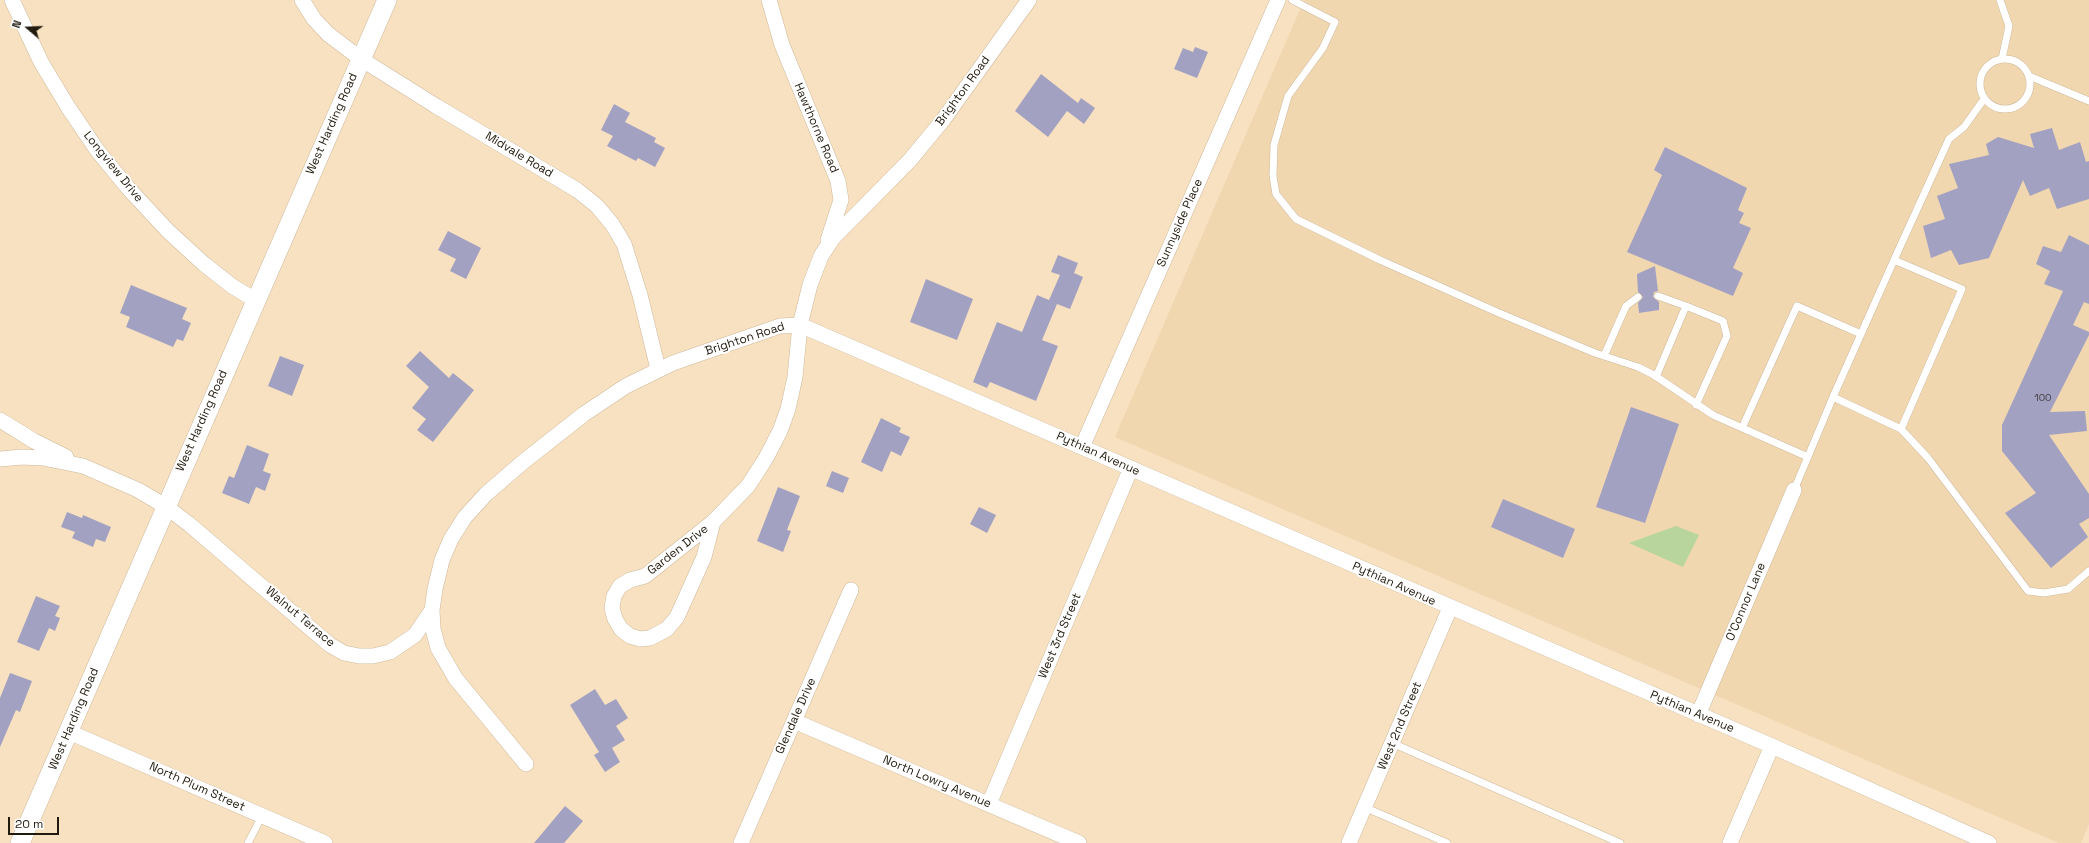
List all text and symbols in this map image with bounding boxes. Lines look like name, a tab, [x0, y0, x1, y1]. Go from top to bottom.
north arrow	[8, 8, 48, 48]
text: N	[9, 18, 24, 30]
street label: Brighton Road	[933, 53, 993, 129]
street label: West Harding Road	[303, 71, 361, 177]
street label: Hawthorne Road	[791, 81, 841, 175]
street label: Longview Drive	[80, 129, 146, 205]
street label: Midvale Road	[482, 129, 556, 181]
street label: Sunnyside Place	[1154, 177, 1206, 269]
street label: Brighton Road	[703, 319, 787, 359]
street label: West Harding Road	[173, 368, 231, 474]
house number: 100	[2035, 392, 2051, 404]
street label: Pythian Avenue	[1054, 429, 1142, 479]
street label: Garden Drive	[645, 522, 711, 578]
street label: Pythian Avenue	[1350, 559, 1438, 609]
street label: O'Connor Lane	[1723, 561, 1769, 643]
street label: Walnut Terrace	[262, 584, 338, 650]
street label: West 3rd Street	[1036, 591, 1084, 681]
street label: West Harding Road	[46, 666, 102, 772]
street label: Glendale Drive	[773, 676, 819, 756]
street label: West 2nd Street	[1375, 680, 1425, 772]
street label: Pythian Avenue	[1648, 688, 1736, 736]
street label: North Lowry Avenue	[881, 753, 993, 811]
street label: North Plum Street	[147, 759, 247, 815]
scale bar	[10, 809, 61, 835]
text: 20 m	[15, 816, 43, 832]

